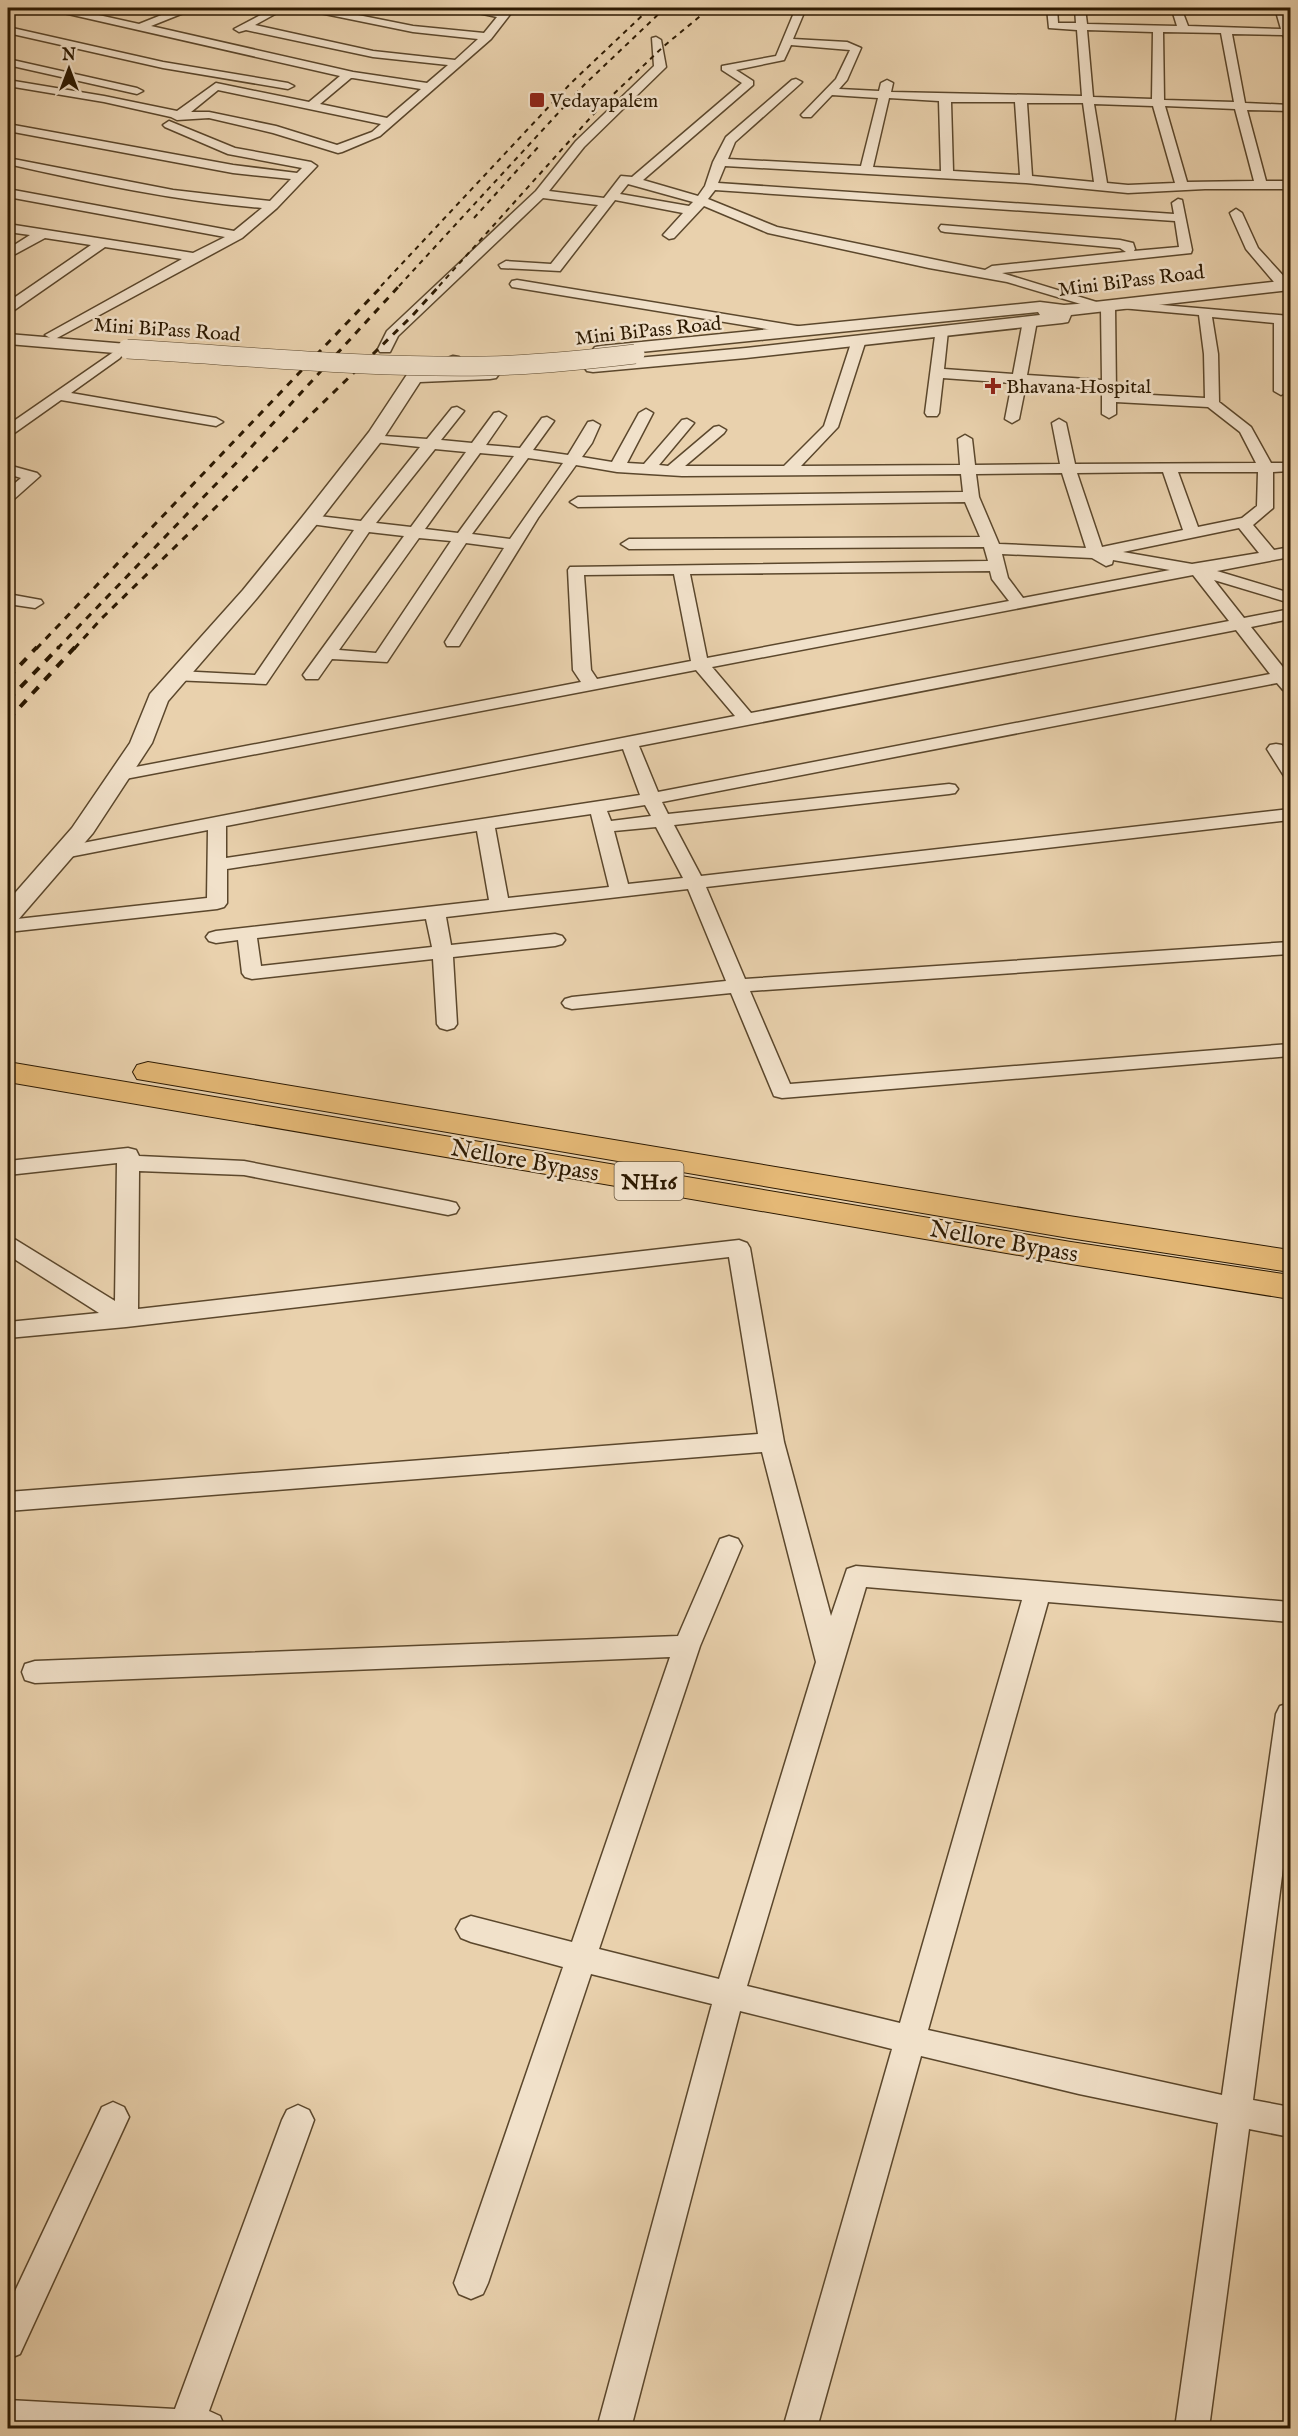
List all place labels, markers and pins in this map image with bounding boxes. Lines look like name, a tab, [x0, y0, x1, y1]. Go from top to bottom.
place label: Vedayapalem	[549, 89, 658, 114]
marker: Vedayapalem	[528, 91, 546, 109]
place label: Bhavana Hospital	[1006, 375, 1152, 400]
marker: Bhavana Hospital	[984, 377, 1002, 395]

